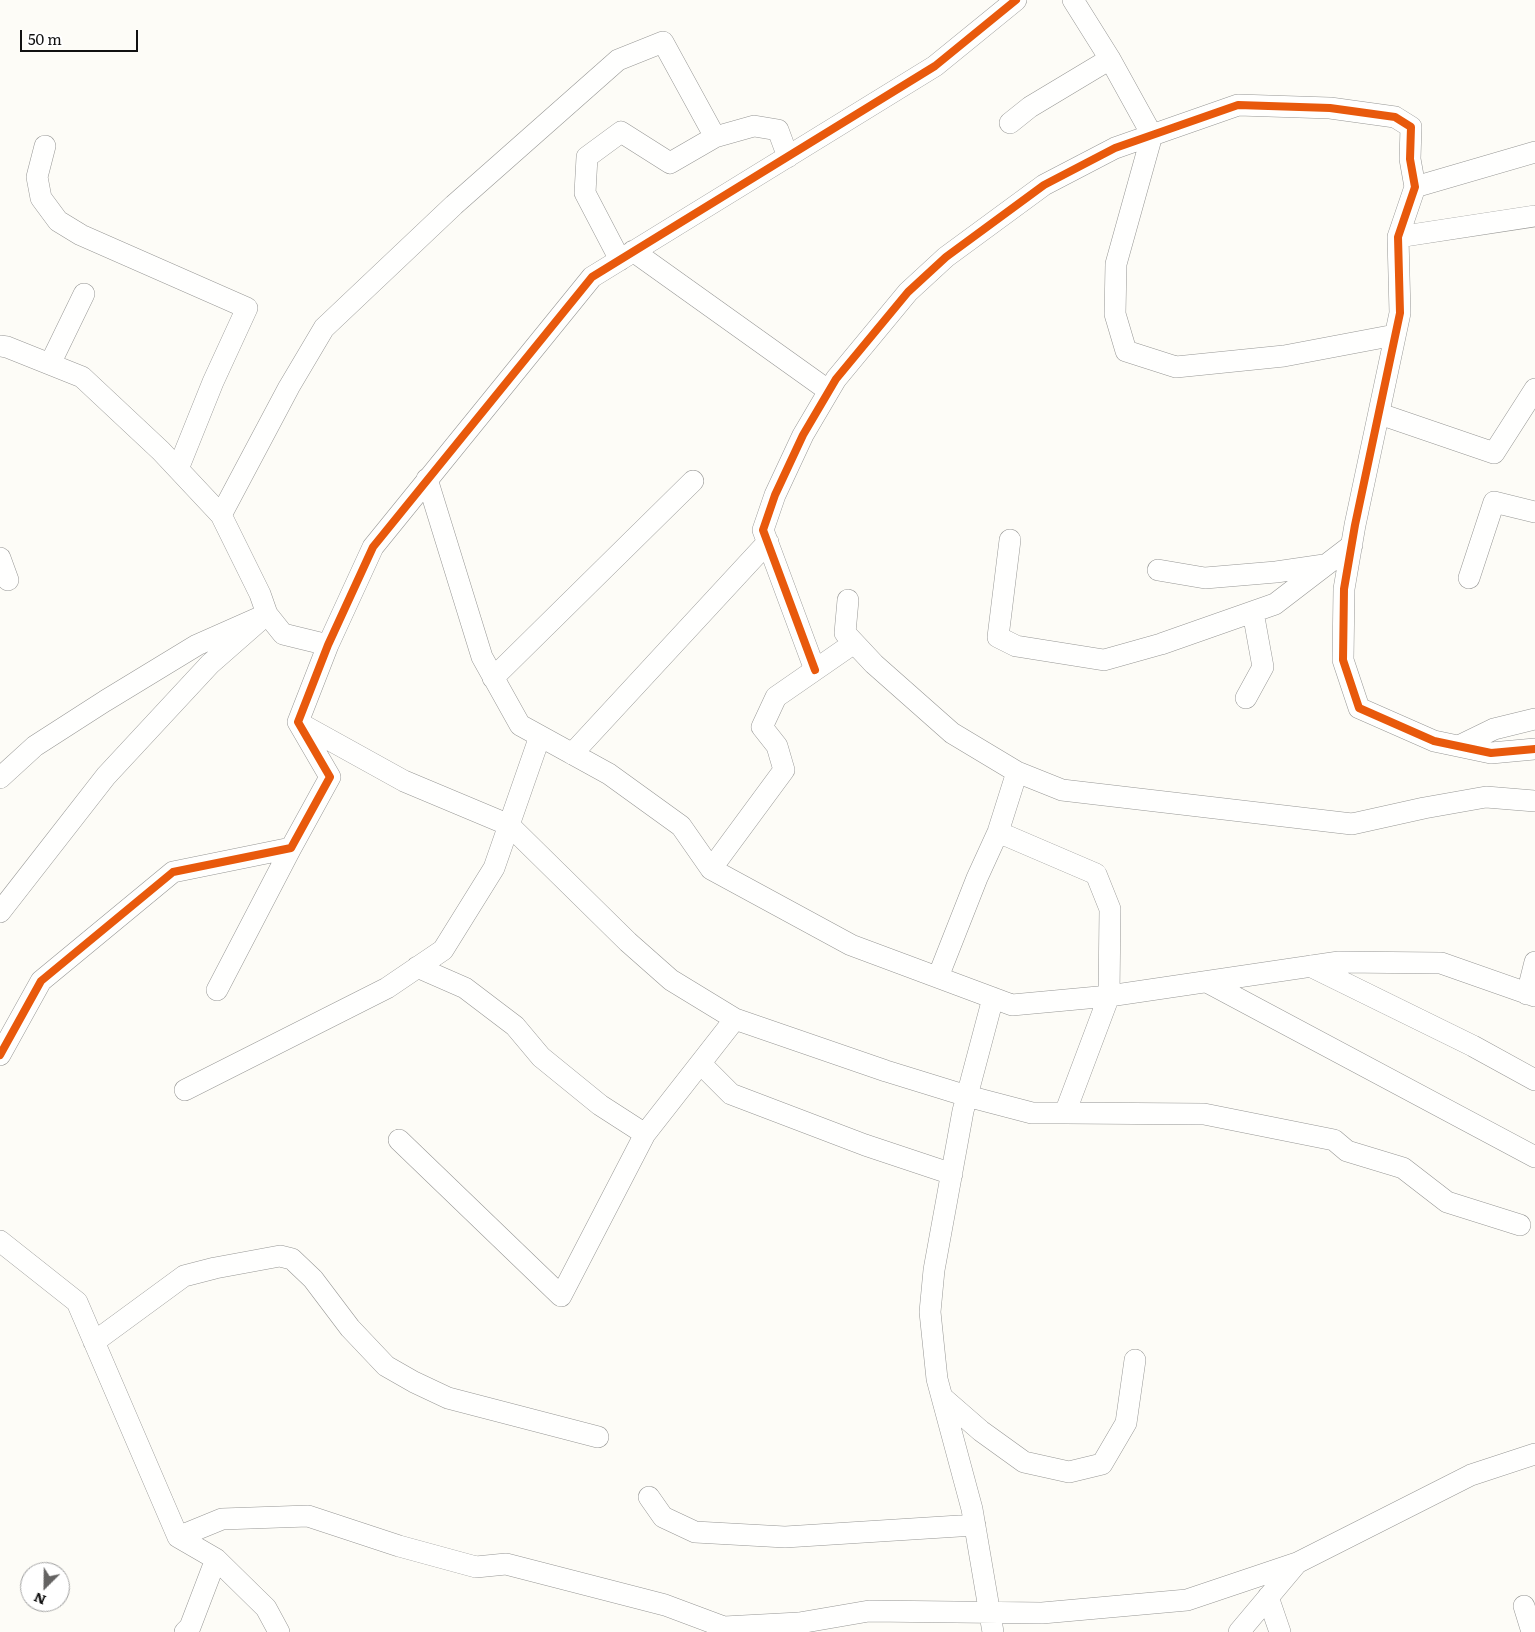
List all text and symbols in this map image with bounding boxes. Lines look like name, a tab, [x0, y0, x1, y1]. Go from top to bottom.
scale bar	[22, 20, 140, 52]
text: 50 m	[28, 27, 62, 50]
north arrow	[20, 1562, 70, 1612]
text: N	[30, 1588, 49, 1611]

